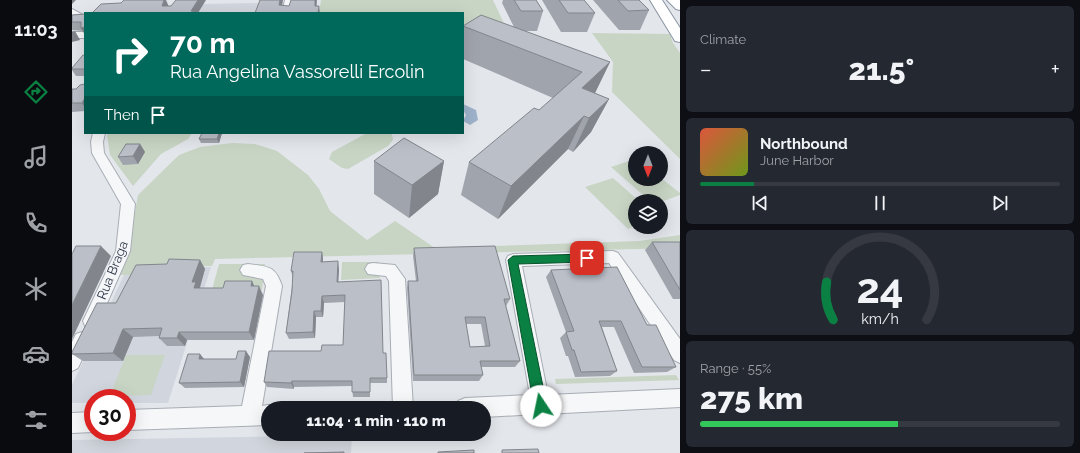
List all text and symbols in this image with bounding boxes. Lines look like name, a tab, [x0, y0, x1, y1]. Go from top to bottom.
text: 11:03	[14, 19, 58, 40]
text: 70 m	[170, 27, 236, 60]
icon: right	[104, 28, 156, 80]
text: Climate	[700, 32, 746, 47]
text: 21.5°	[849, 52, 914, 87]
text: −	[700, 56, 712, 82]
text: +	[1051, 56, 1060, 82]
text: Rua Angelina Vassorelli Ercolin	[170, 61, 424, 82]
icon: directions	[22, 78, 50, 106]
icon: arrive	[147, 104, 169, 126]
text: Then	[104, 106, 139, 124]
text: Northbound	[760, 135, 848, 153]
icon: music	[22, 143, 50, 171]
north arrow	[628, 146, 668, 186]
map controls	[628, 146, 668, 234]
text: June Harbor	[760, 153, 834, 168]
icon: previous	[749, 192, 771, 214]
icon: pause	[869, 192, 891, 214]
icon: next	[989, 192, 1011, 214]
button: layers	[628, 194, 668, 234]
icon: phone	[22, 209, 50, 237]
street label: Rua Braga	[94, 239, 131, 302]
pin	[570, 241, 604, 275]
icon: arrive	[576, 247, 598, 269]
text: 24	[856, 264, 904, 313]
icon: climate	[22, 275, 50, 303]
text: km/h	[861, 311, 899, 327]
icon: car	[22, 340, 50, 368]
text: Range · 55%	[700, 361, 771, 376]
text: 275 km	[700, 381, 803, 416]
position arrow	[520, 385, 562, 427]
speed limit sign: 30	[84, 389, 136, 441]
icon: filters	[22, 406, 50, 434]
text: 11:04 · 1 min · 110 m	[306, 412, 446, 430]

